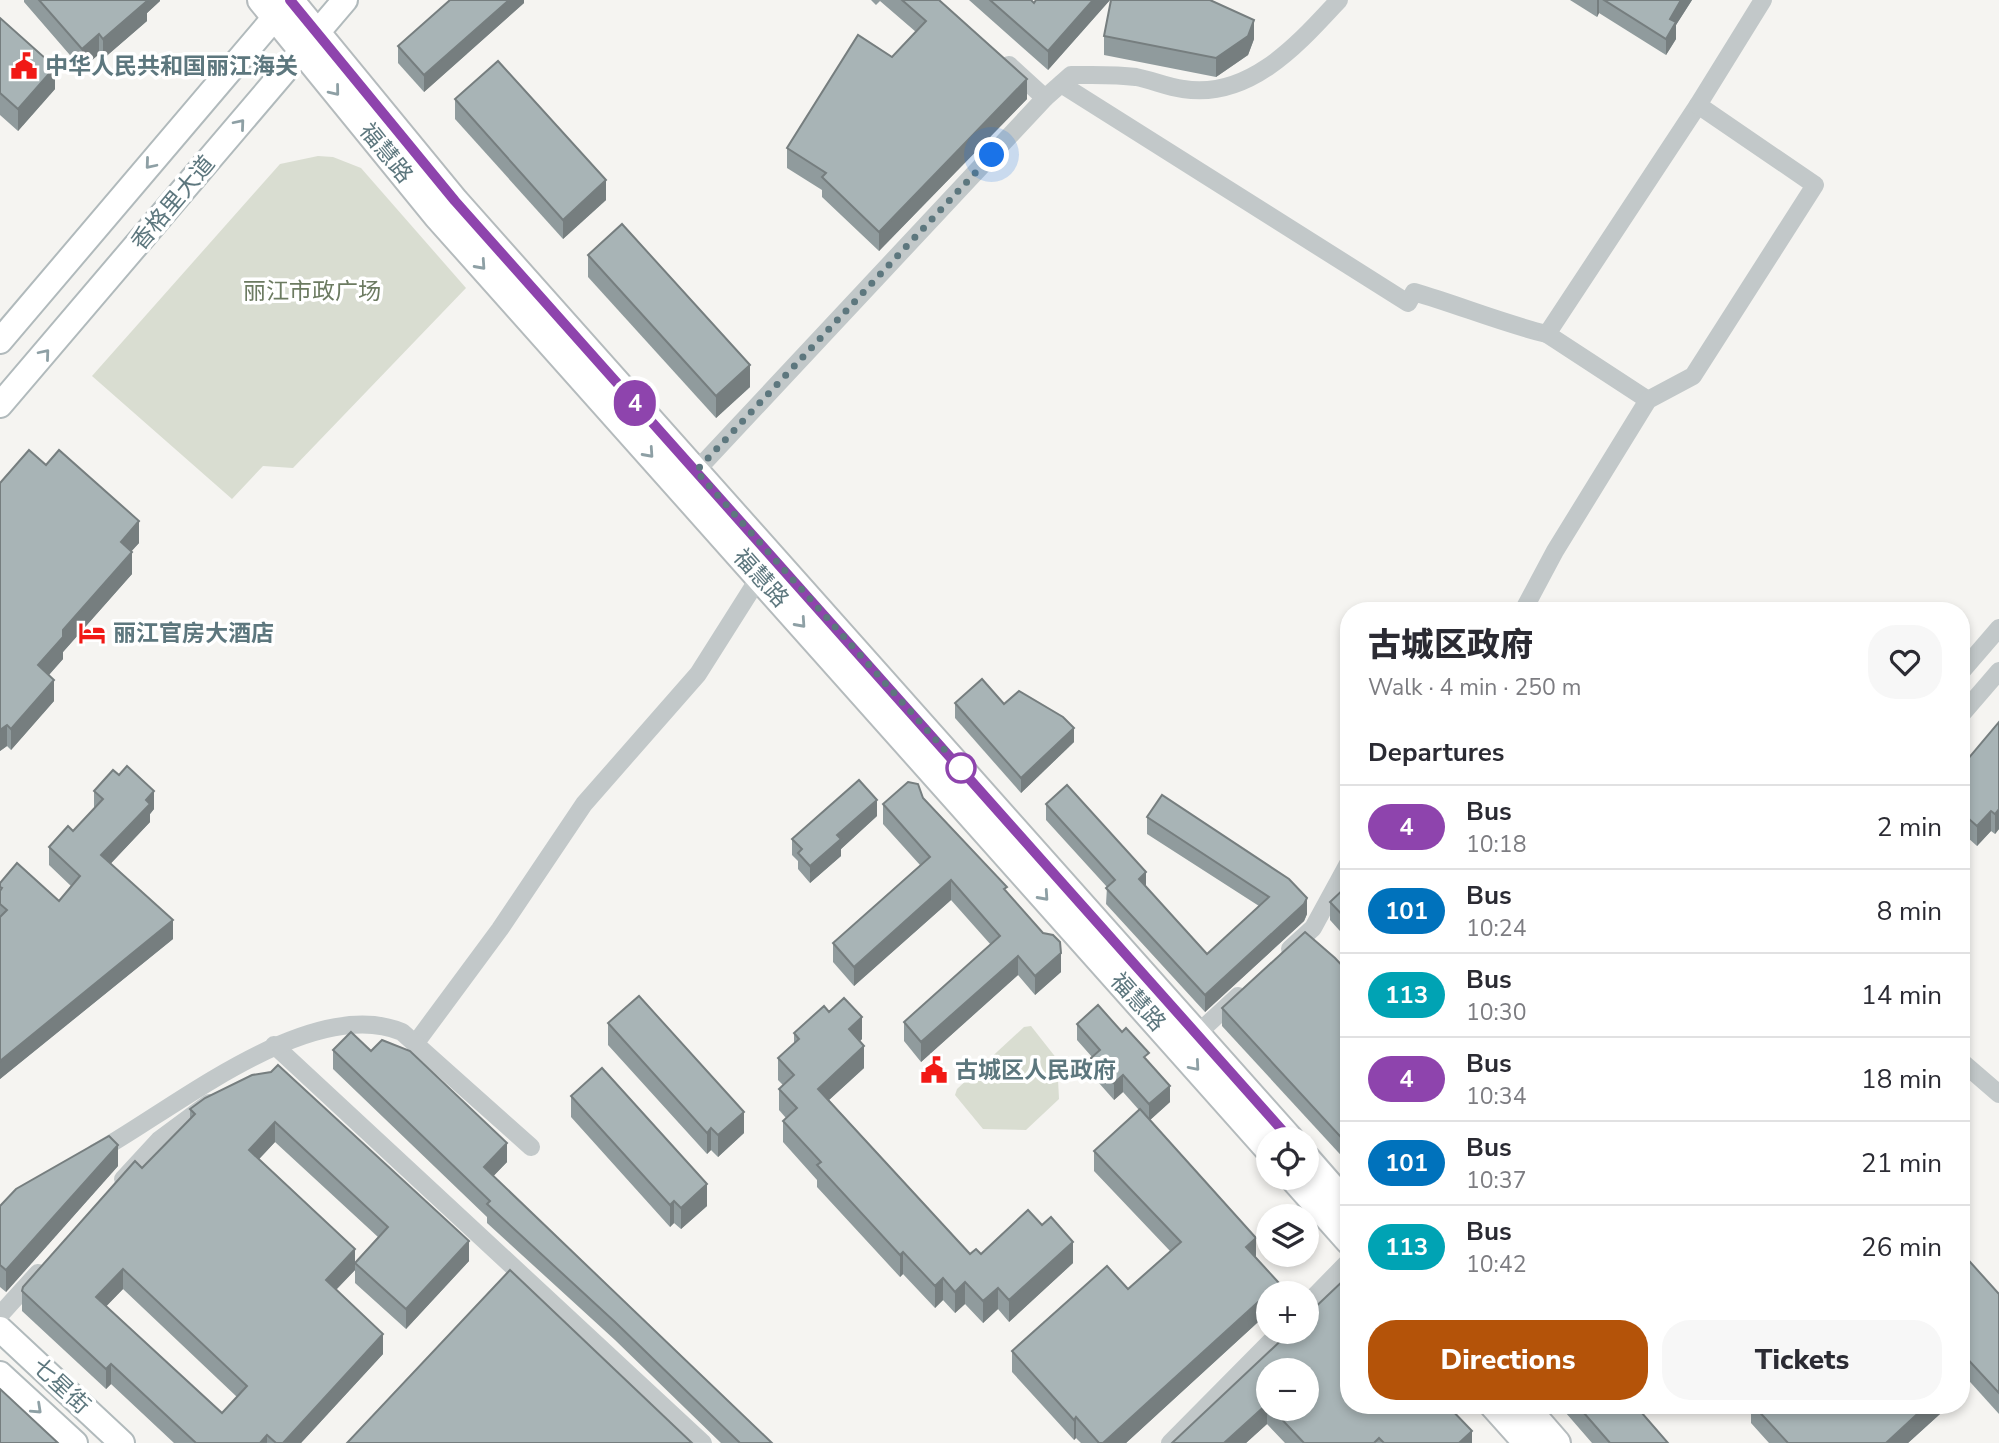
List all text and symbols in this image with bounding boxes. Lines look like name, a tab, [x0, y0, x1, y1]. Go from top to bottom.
public building icon: 中华人民共和国丽江海关	[9, 51, 39, 81]
place label: 中华人民共和国丽江海关	[45, 51, 298, 82]
one-way arrow	[327, 83, 340, 95]
street label: 福慧路	[352, 116, 420, 190]
one-way arrow	[232, 120, 244, 133]
your location	[974, 137, 1009, 172]
street label: 香格里大道	[124, 149, 222, 257]
one-way arrow	[146, 156, 158, 169]
one-way arrow	[473, 257, 485, 270]
park label: 丽江市政广场	[243, 276, 381, 307]
one-way arrow	[37, 349, 49, 362]
line badge: 4	[612, 380, 658, 426]
text: 4	[628, 387, 642, 419]
one-way arrow	[641, 445, 654, 458]
street label: 福慧路	[726, 542, 796, 614]
one-way arrow	[793, 615, 805, 628]
hotel icon: 丽江官房大酒店	[77, 618, 107, 648]
place label: 丽江官房大酒店	[113, 618, 274, 649]
text: 古城区政府	[1368, 623, 1533, 668]
button: heart	[1868, 625, 1942, 699]
text: Walk · 4 min · 250 m	[1368, 672, 1581, 703]
text: Departures	[1368, 735, 1504, 770]
unlabelled marker	[946, 753, 976, 783]
text: Bus	[1466, 794, 1512, 829]
text: 2 min	[1877, 810, 1942, 845]
text: 4	[1399, 811, 1414, 843]
text: 10:18	[1466, 829, 1526, 860]
text: Bus	[1466, 878, 1512, 913]
one-way arrow	[1036, 888, 1048, 901]
text: 8 min	[1877, 894, 1942, 929]
text: 101	[1385, 895, 1428, 927]
text: 10:24	[1466, 913, 1526, 944]
text: Bus	[1466, 962, 1512, 997]
street label: 福慧路	[1103, 966, 1173, 1038]
text: 14 min	[1861, 978, 1942, 1013]
text: 113	[1385, 979, 1428, 1011]
text: 10:30	[1466, 997, 1526, 1028]
text: Bus	[1466, 1046, 1512, 1081]
public building icon: 古城区人民政府	[919, 1055, 949, 1085]
place label: 古城区人民政府	[955, 1055, 1116, 1086]
one-way arrow	[1187, 1058, 1199, 1071]
text: 18 min	[1861, 1062, 1942, 1097]
text: 4	[1399, 1063, 1414, 1095]
text: 10:34	[1466, 1081, 1526, 1112]
map controls	[1256, 1127, 1319, 1421]
button: locate	[1256, 1127, 1319, 1190]
text: Bus	[1466, 1130, 1512, 1165]
text: 21 min	[1861, 1146, 1942, 1181]
text: 101	[1385, 1147, 1428, 1179]
text: 10:37	[1466, 1165, 1526, 1196]
button: layers	[1256, 1204, 1319, 1267]
text: Bus	[1466, 1214, 1512, 1249]
text: 26 min	[1861, 1230, 1942, 1265]
text: 113	[1385, 1231, 1428, 1263]
text: 10:42	[1466, 1249, 1526, 1280]
button: +	[1256, 1281, 1319, 1344]
button: Directions	[1368, 1320, 1648, 1400]
button: Tickets	[1662, 1320, 1942, 1400]
street label: 七星街	[25, 1351, 97, 1421]
button: −	[1256, 1358, 1319, 1421]
one-way arrow	[29, 1400, 42, 1413]

